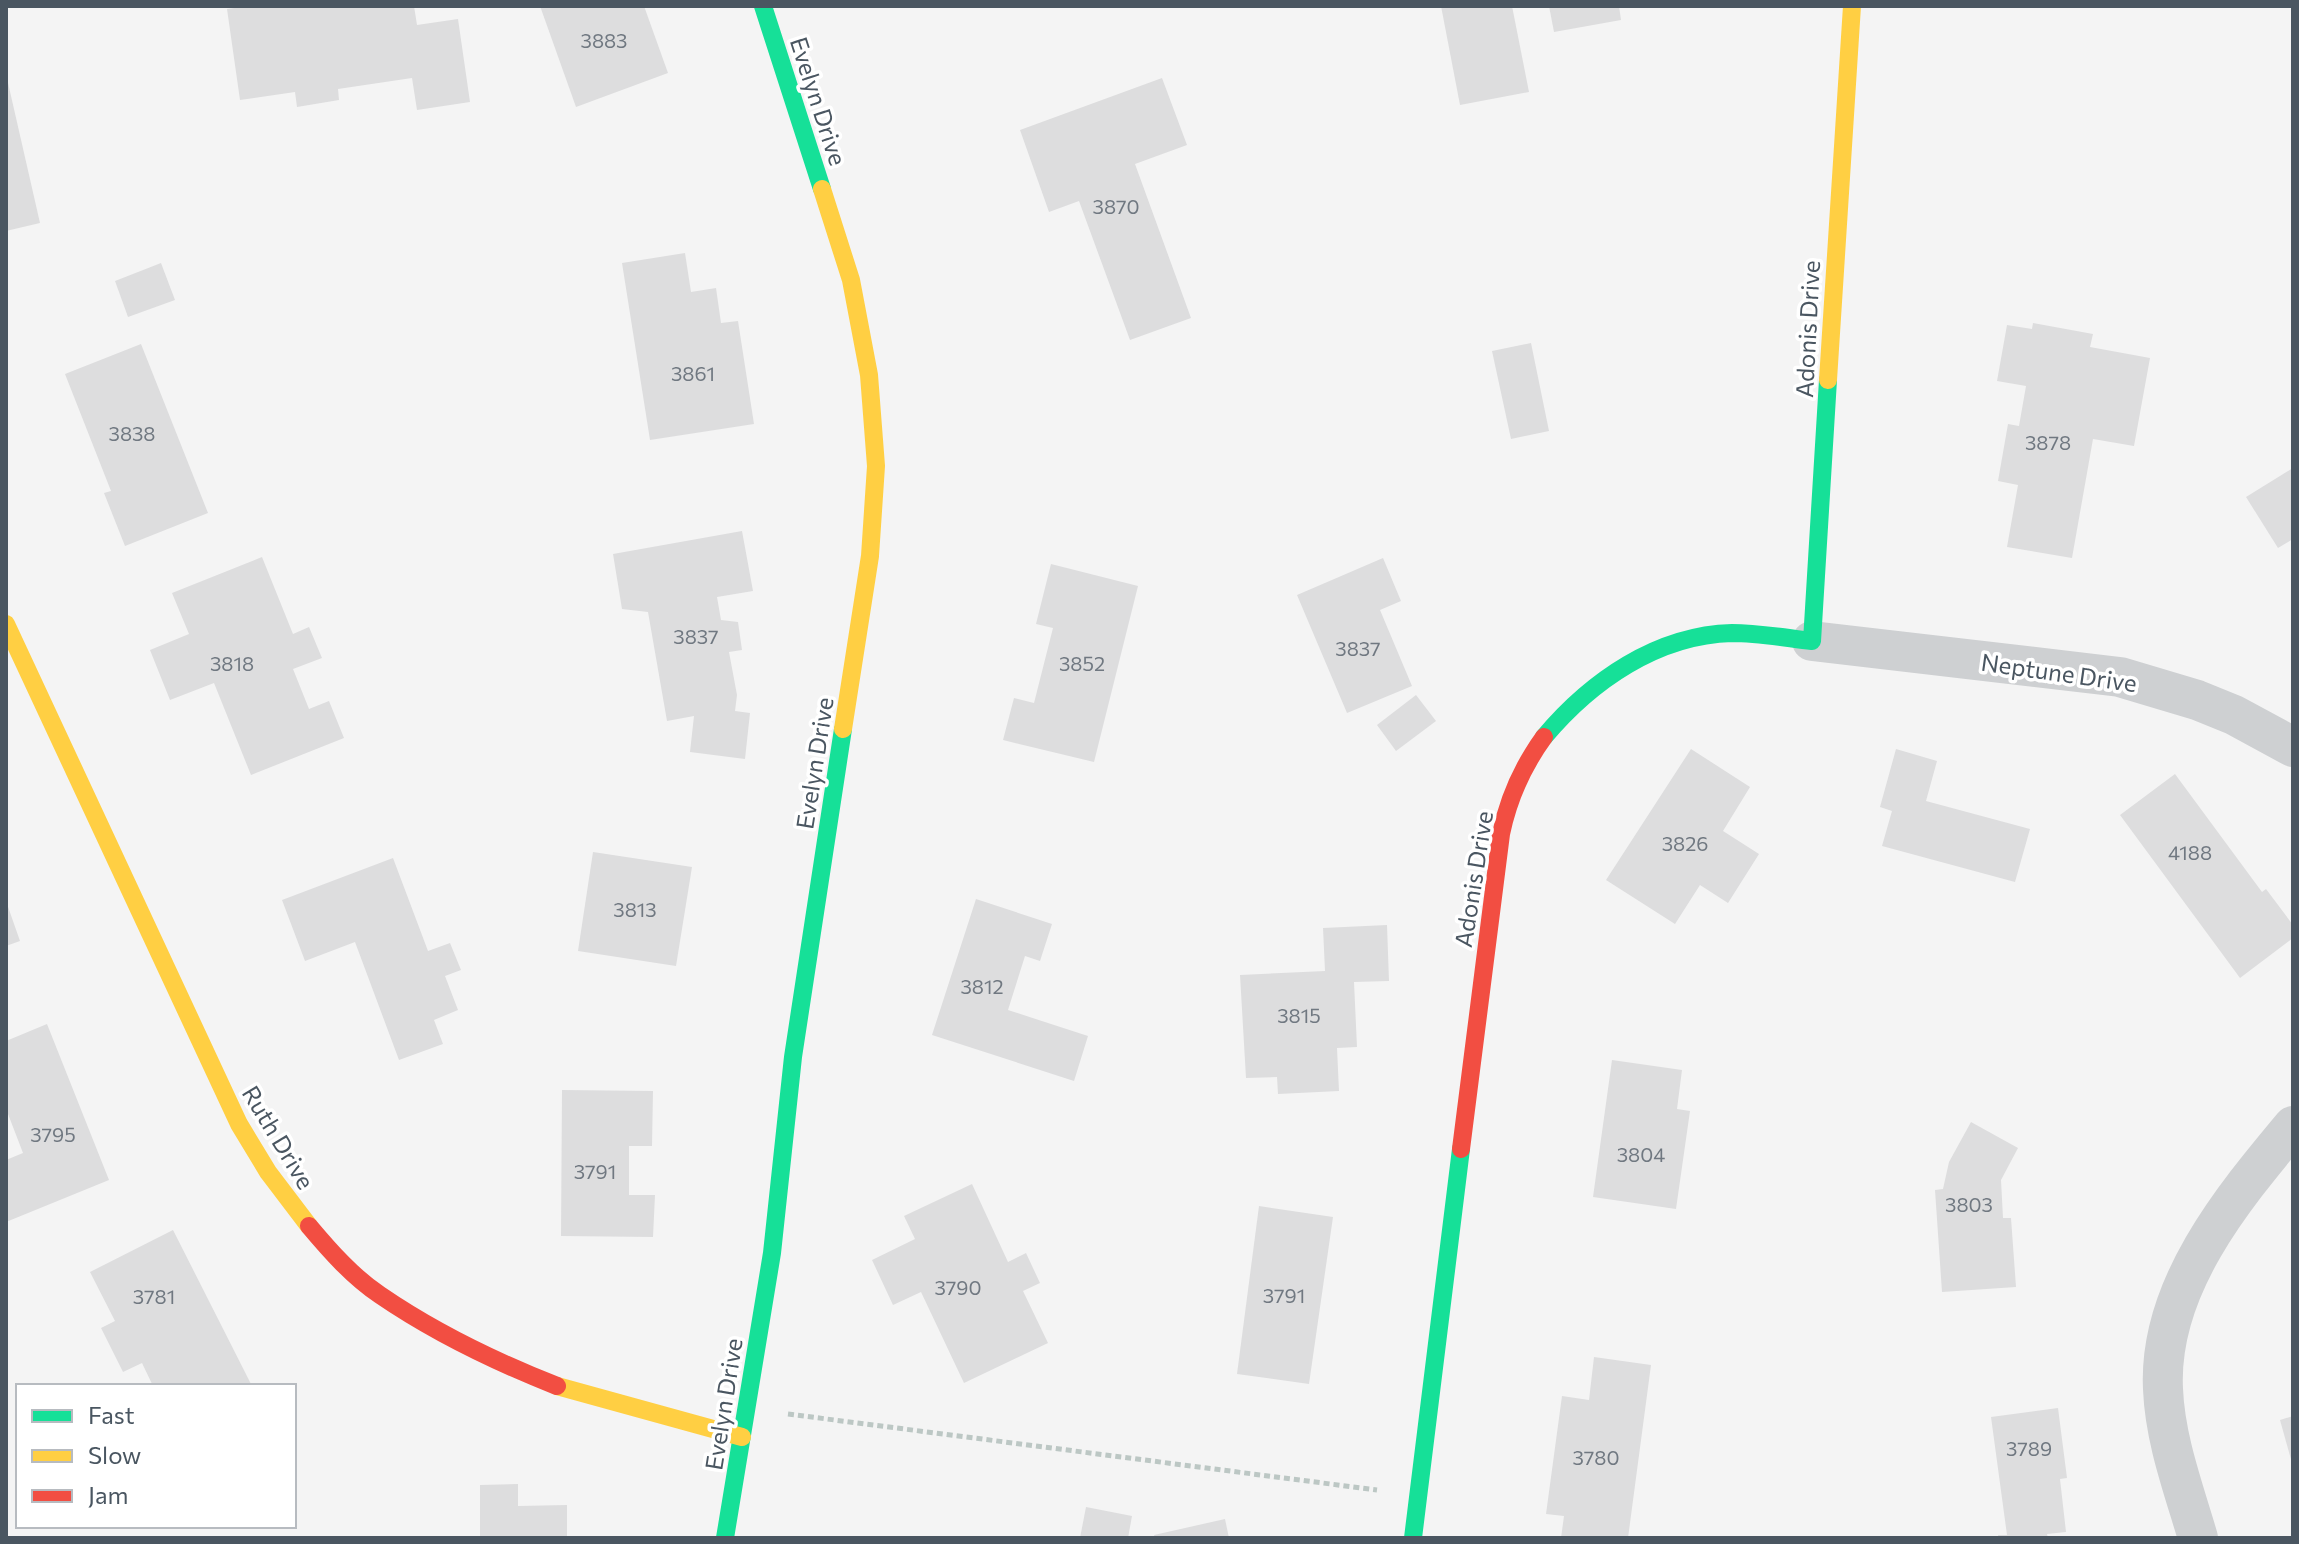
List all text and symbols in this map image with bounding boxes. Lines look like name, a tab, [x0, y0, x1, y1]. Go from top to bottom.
house number: 3883	[580, 28, 628, 52]
street label: Evelyn Drive	[785, 33, 853, 169]
house number: 3870	[1092, 194, 1140, 218]
street label: Adonis Drive	[1789, 260, 1825, 398]
house number: 3861	[671, 361, 715, 385]
house number: 3838	[108, 421, 156, 445]
house number: 3878	[2025, 430, 2071, 454]
house number: 3837	[673, 624, 719, 648]
house number: 3837	[1335, 636, 1381, 660]
street label: Neptune Drive	[1979, 647, 2139, 697]
house number: 3818	[210, 651, 254, 675]
house number: 3852	[1059, 651, 1105, 675]
street label: Evelyn Drive	[789, 695, 839, 831]
street label: Adonis Drive	[1448, 809, 1498, 949]
house number: 3826	[1662, 831, 1708, 855]
house number: 4188	[2168, 840, 2212, 864]
house number: 3813	[613, 897, 657, 921]
house number: 3812	[960, 974, 1004, 998]
house number: 3815	[1277, 1003, 1321, 1027]
street label: Ruth Drive	[237, 1080, 321, 1194]
house number: 3795	[30, 1122, 76, 1146]
house number: 3804	[1617, 1142, 1665, 1166]
house number: 3791	[574, 1159, 616, 1183]
house number: 3803	[1945, 1192, 1993, 1216]
house number: 3790	[934, 1275, 982, 1299]
house number: 3791	[1263, 1283, 1305, 1307]
house number: 3781	[133, 1284, 175, 1308]
street label: Evelyn Drive	[698, 1336, 748, 1472]
legend	[16, 1384, 296, 1528]
text: Fast	[88, 1400, 135, 1429]
house number: 3789	[2006, 1436, 2052, 1460]
text: Slow	[88, 1440, 141, 1469]
house number: 3780	[1572, 1445, 1620, 1469]
text: Jam	[88, 1480, 128, 1509]

